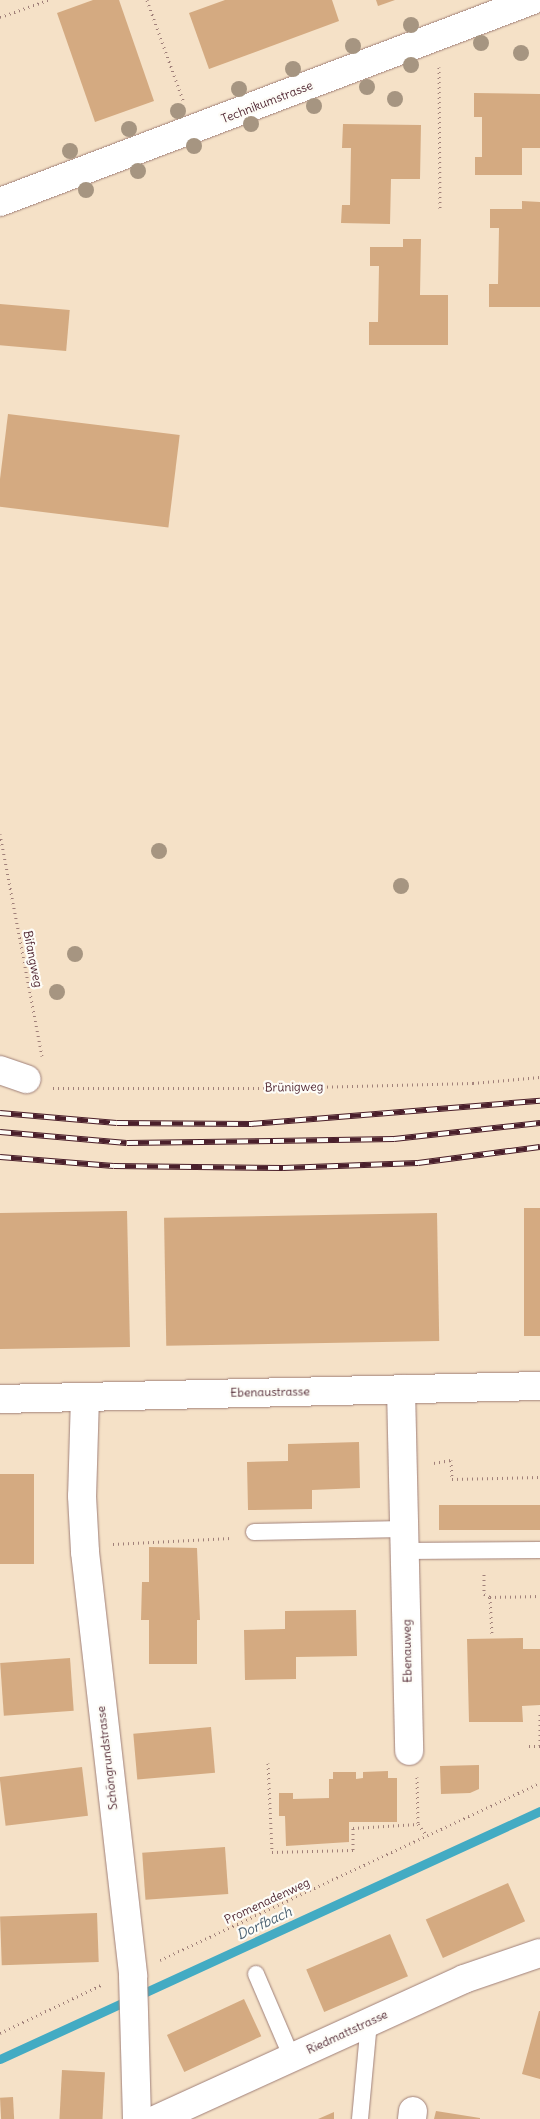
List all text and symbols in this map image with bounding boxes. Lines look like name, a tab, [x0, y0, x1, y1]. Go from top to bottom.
street label: Technikumstrasse	[219, 78, 315, 126]
street label: Bifangweg	[20, 929, 46, 989]
street label: Brünigweg	[265, 1079, 323, 1095]
street label: Ebenaustrasse	[230, 1384, 310, 1400]
street label: Ebenauweg	[399, 1619, 415, 1683]
street label: Schöngrundstrasse	[93, 1705, 121, 1811]
street label: Promenadenweg	[222, 1875, 312, 1927]
water label: Dorfbach	[234, 1903, 294, 1943]
street label: Riedmattstrasse	[304, 2007, 390, 2057]

